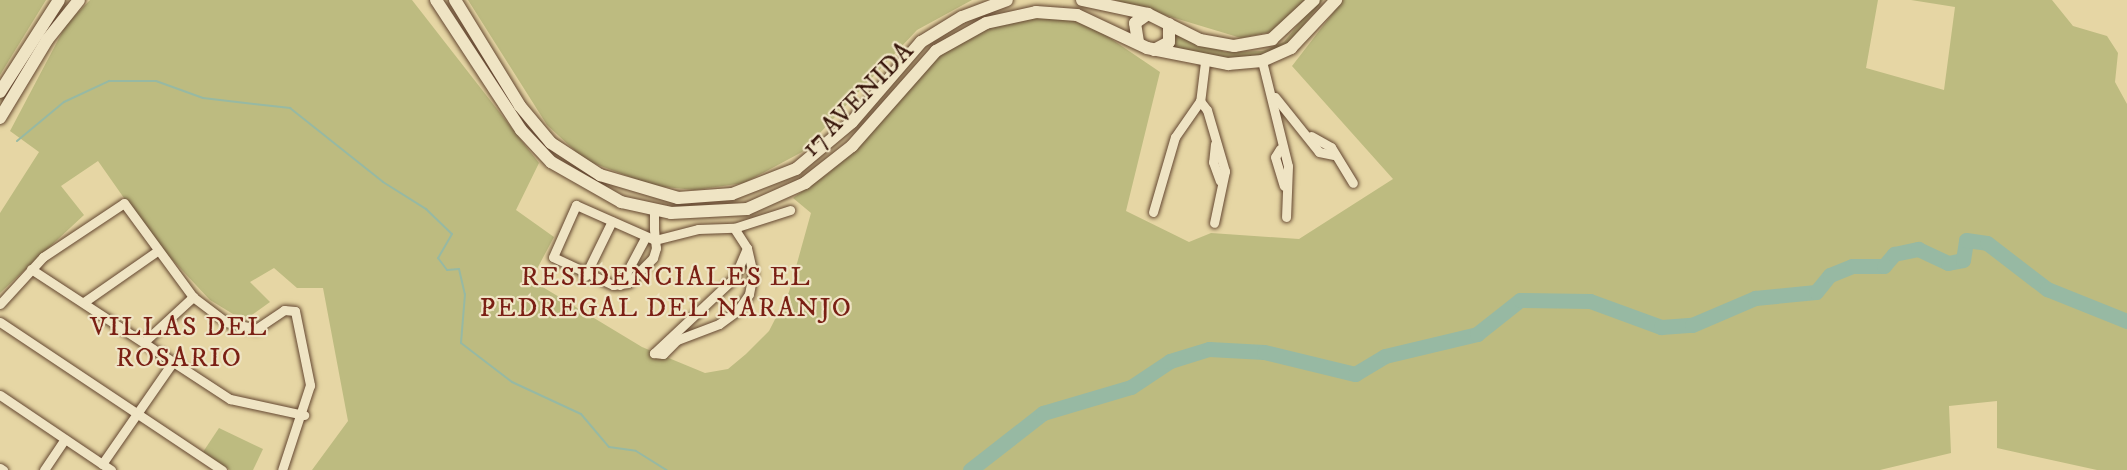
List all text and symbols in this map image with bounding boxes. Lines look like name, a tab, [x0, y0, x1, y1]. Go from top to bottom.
street label: 17 AVENIDA	[796, 36, 920, 164]
district label: RESIDENCIALES EL PEDREGAL DEL NARANJO	[480, 261, 852, 324]
district label: VILLAS DEL ROSARIO	[90, 311, 268, 374]

